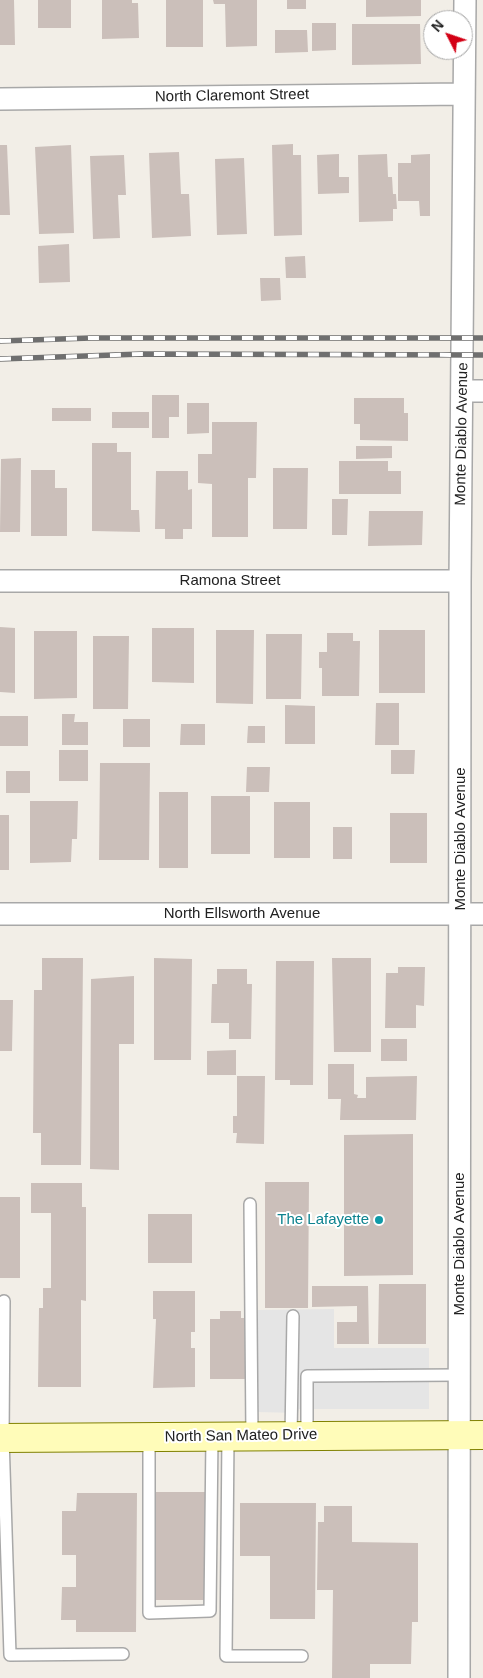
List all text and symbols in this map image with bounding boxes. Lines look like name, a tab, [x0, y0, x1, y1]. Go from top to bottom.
north arrow	[423, 10, 473, 60]
text: N	[428, 17, 447, 35]
street label: North Claremont Street	[155, 86, 309, 106]
street label: Monte Diablo Avenue	[452, 362, 472, 506]
street label: Ramona Street	[180, 572, 280, 590]
street label: Monte Diablo Avenue	[452, 767, 470, 911]
street label: North Ellsworth Avenue	[164, 905, 320, 923]
street label: Monte Diablo Avenue	[451, 1172, 469, 1316]
place label: The Lafayette	[277, 1211, 369, 1229]
marker: The Lafayette	[373, 1214, 385, 1226]
street label: North San Mateo Drive	[165, 1426, 317, 1446]

